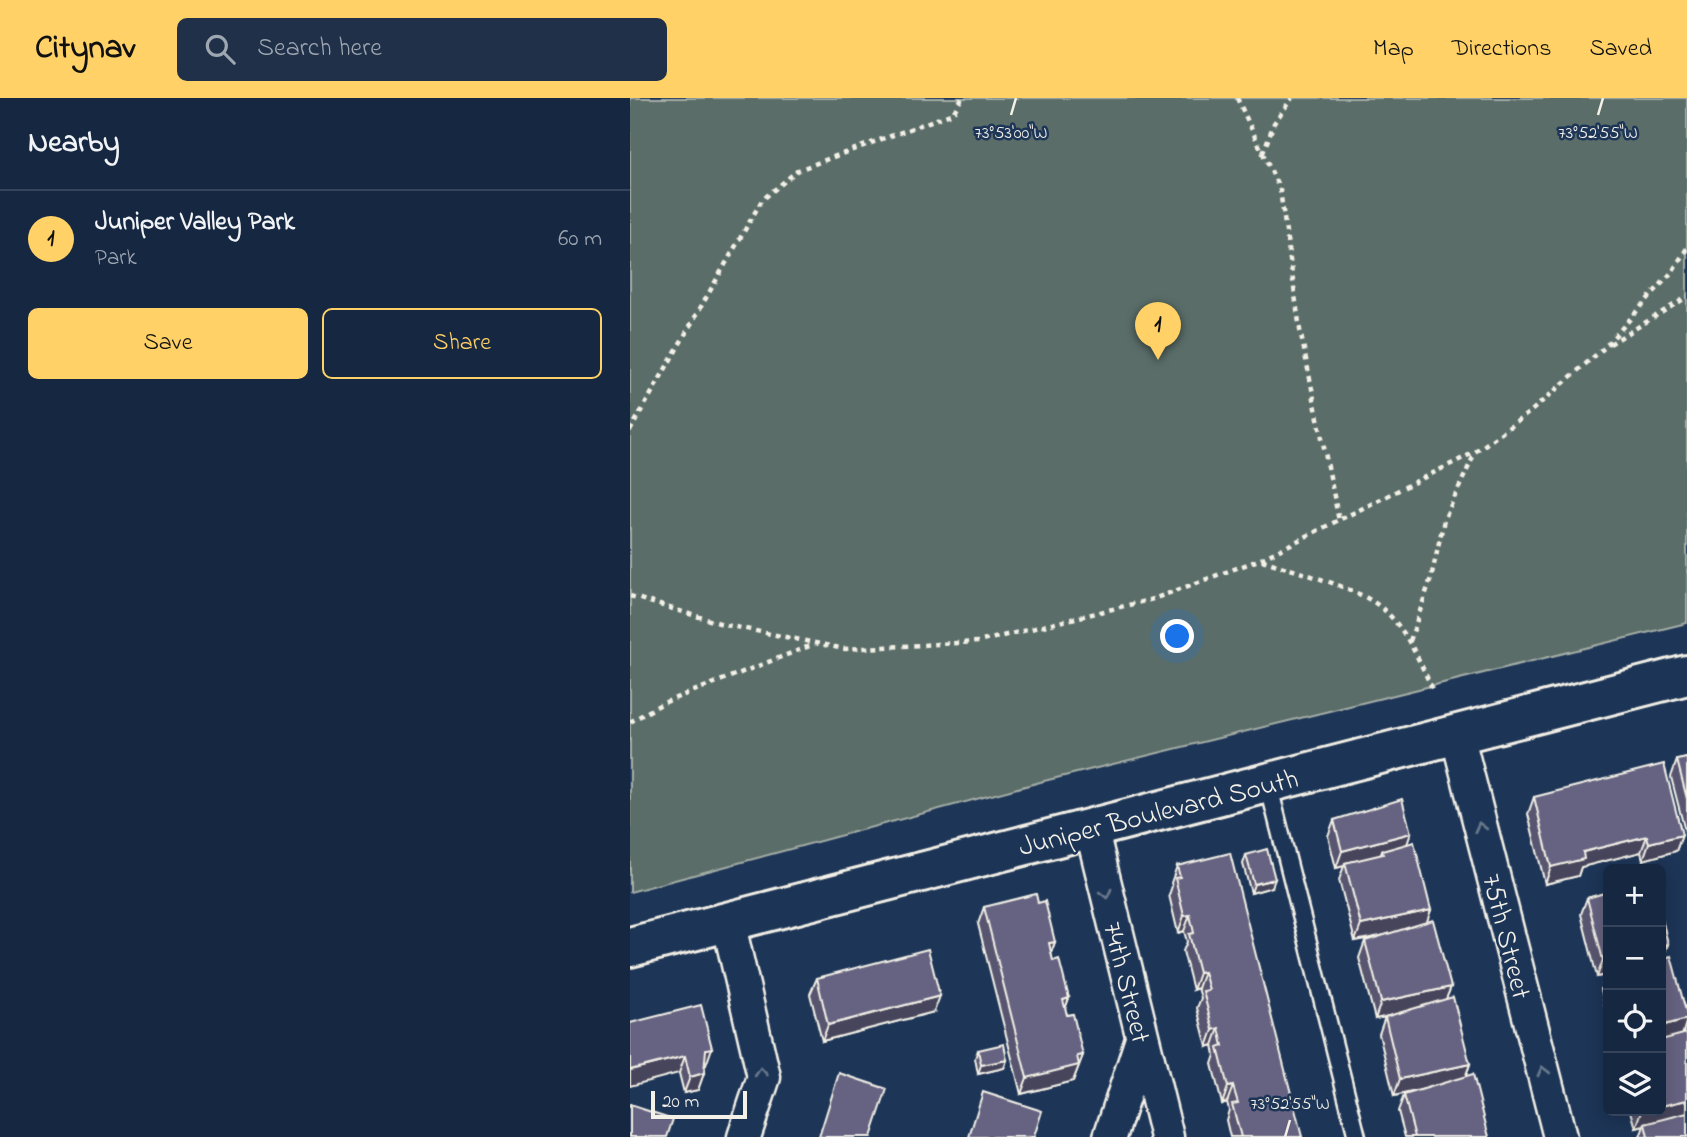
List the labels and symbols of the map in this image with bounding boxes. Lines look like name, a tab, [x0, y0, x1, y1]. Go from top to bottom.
text: 73°53'00"W	[974, 121, 1048, 147]
text: 73°52'55"W	[1558, 121, 1638, 147]
pin: 1	[1135, 302, 1181, 360]
your location	[1160, 619, 1194, 653]
street label: Juniper Boulevard South	[1015, 760, 1303, 869]
one-way arrow	[1474, 821, 1489, 833]
street label: 75th Street	[1469, 870, 1540, 1004]
one-way arrow	[1098, 888, 1112, 900]
street label: 74th Street	[1090, 918, 1159, 1048]
one-way arrow	[1537, 1065, 1551, 1077]
one-way arrow	[753, 1066, 768, 1077]
scale bar	[651, 1088, 747, 1120]
text: 73°52'55"W	[1250, 1092, 1330, 1118]

